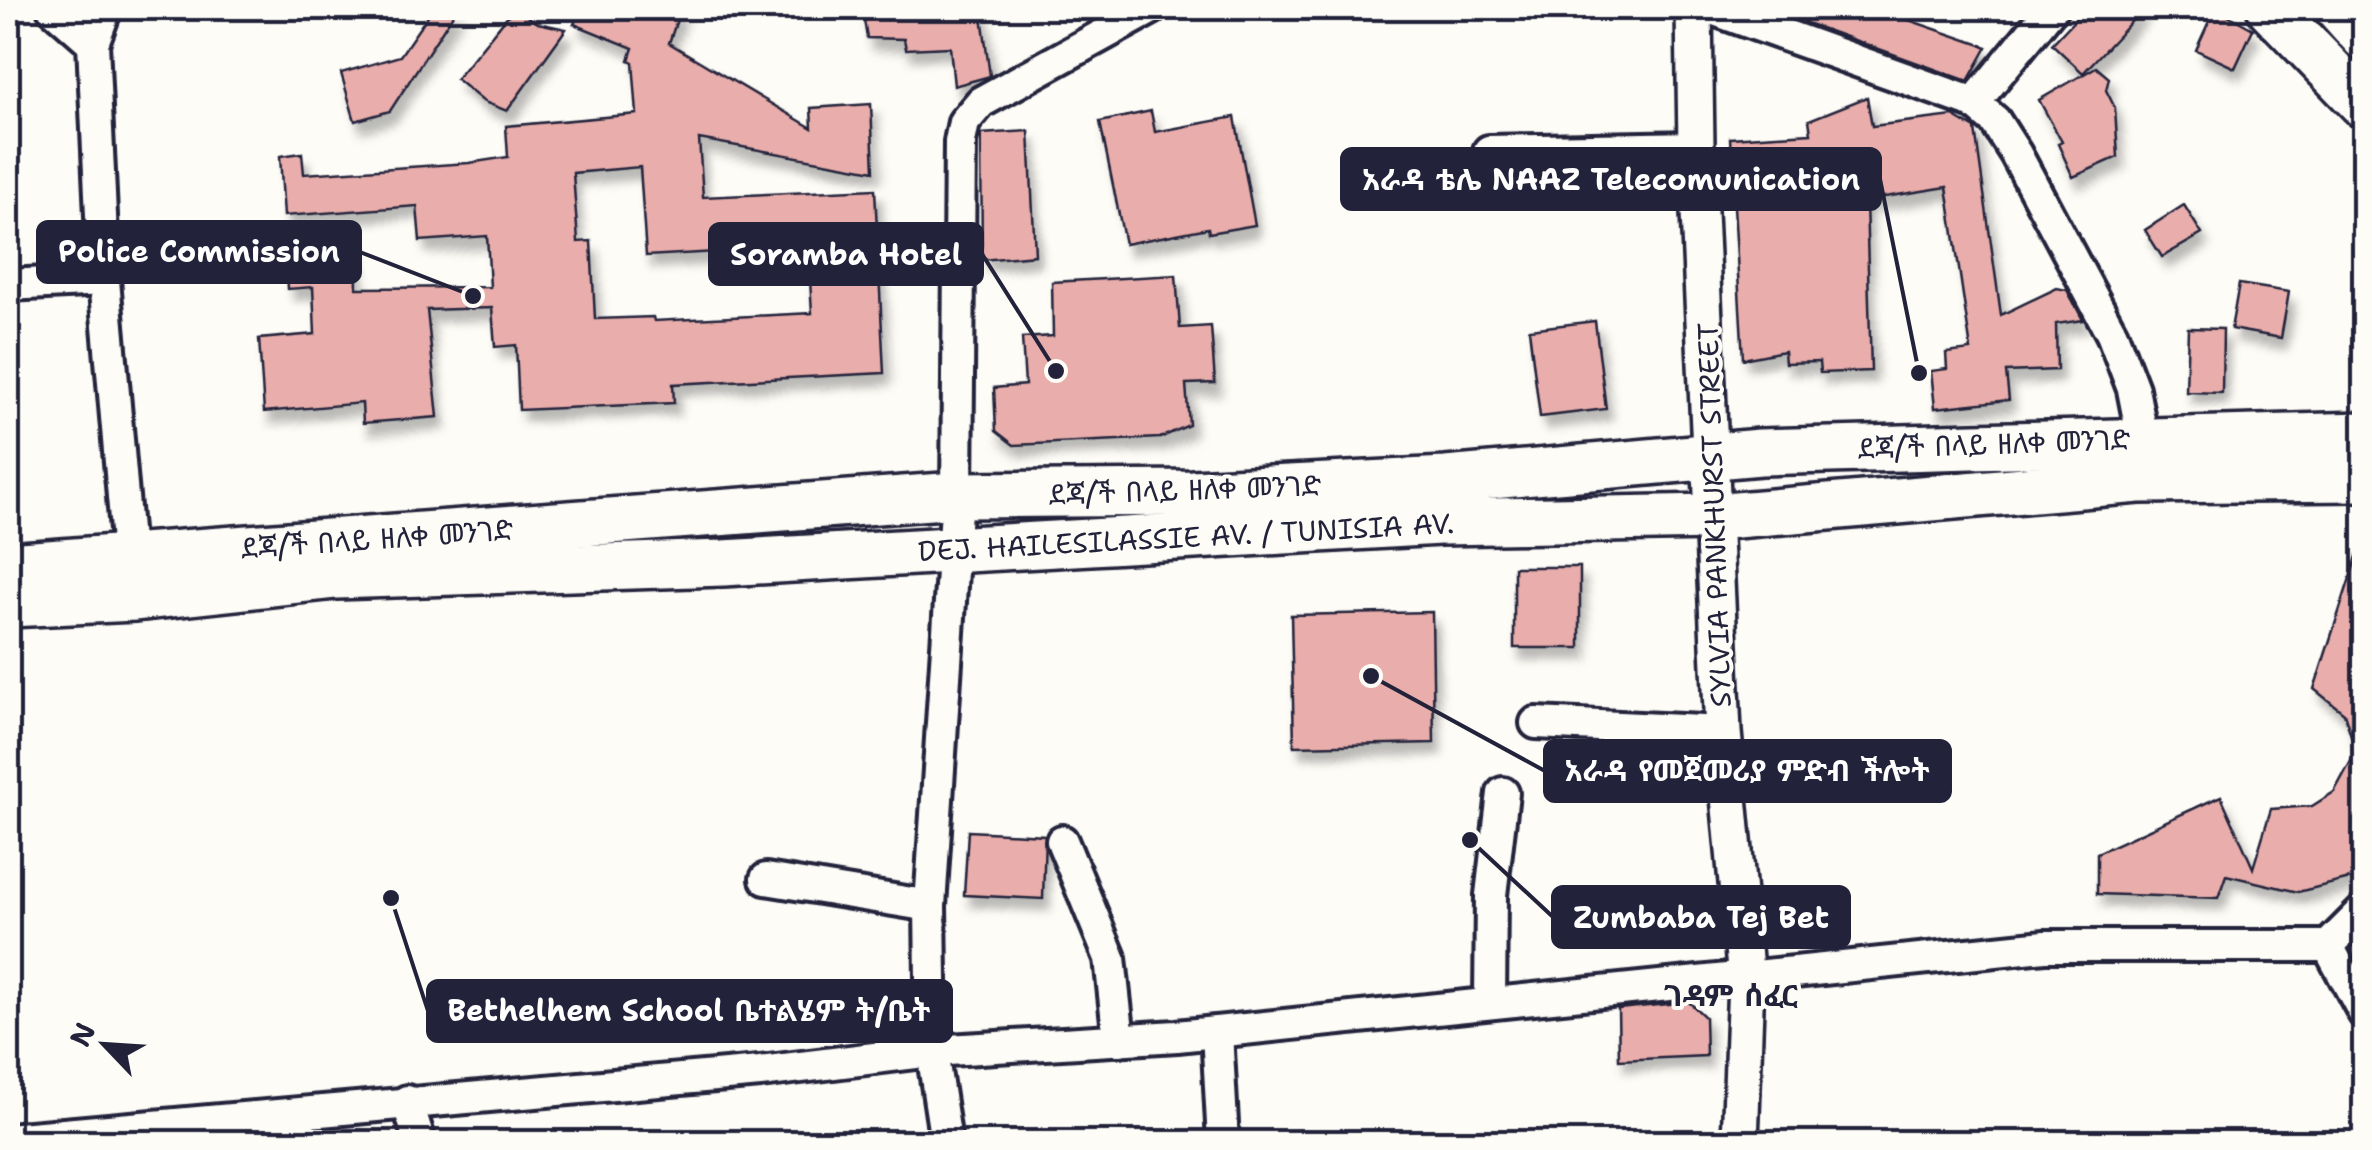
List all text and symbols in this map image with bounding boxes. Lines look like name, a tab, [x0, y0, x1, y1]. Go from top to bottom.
callout: አራዳ ቴሌ NAAZ Telecomunication	[1342, 149, 1880, 209]
text: አራዳ ቴሌ NAAZ Telecomunication	[1362, 159, 1860, 200]
callout: Police Commission	[38, 222, 360, 282]
callout: Soramba Hotel	[710, 224, 982, 284]
text: Police Commission	[58, 231, 340, 272]
text: Soramba Hotel	[730, 234, 962, 275]
street label: SYLVIA PANKHURST STREET	[1688, 322, 1740, 708]
street label: ደጃ/ች በላይ ዘለቀ መንገድ	[1857, 420, 2131, 468]
street label: ደጃ/ች በላይ ዘለቀ መንገድ	[1048, 466, 1322, 514]
street label: DEJ. HAILESILASSIE AV. / TUNISIA AV.	[917, 504, 1455, 570]
street label: ደጃ/ች በላይ ዘለቀ መንገድ	[240, 511, 514, 567]
callout: አራዳ የመጀመሪያ ምድብ ችሎት	[1545, 741, 1950, 801]
text: አራዳ የመጀመሪያ ምድብ ችሎት	[1564, 750, 1930, 791]
callout: Zumbaba Tej Bet	[1553, 887, 1849, 947]
text: Zumbaba Tej Bet	[1573, 897, 1829, 938]
district label: ገዳም ሰፈር	[1664, 975, 1798, 1016]
callout: Bethelhem School ቤተልሄም ት/ቤት	[428, 981, 951, 1041]
text: Bethelhem School ቤተልሄም ት/ቤት	[448, 990, 931, 1031]
north arrow	[55, 995, 155, 1095]
text: N	[60, 1016, 104, 1053]

